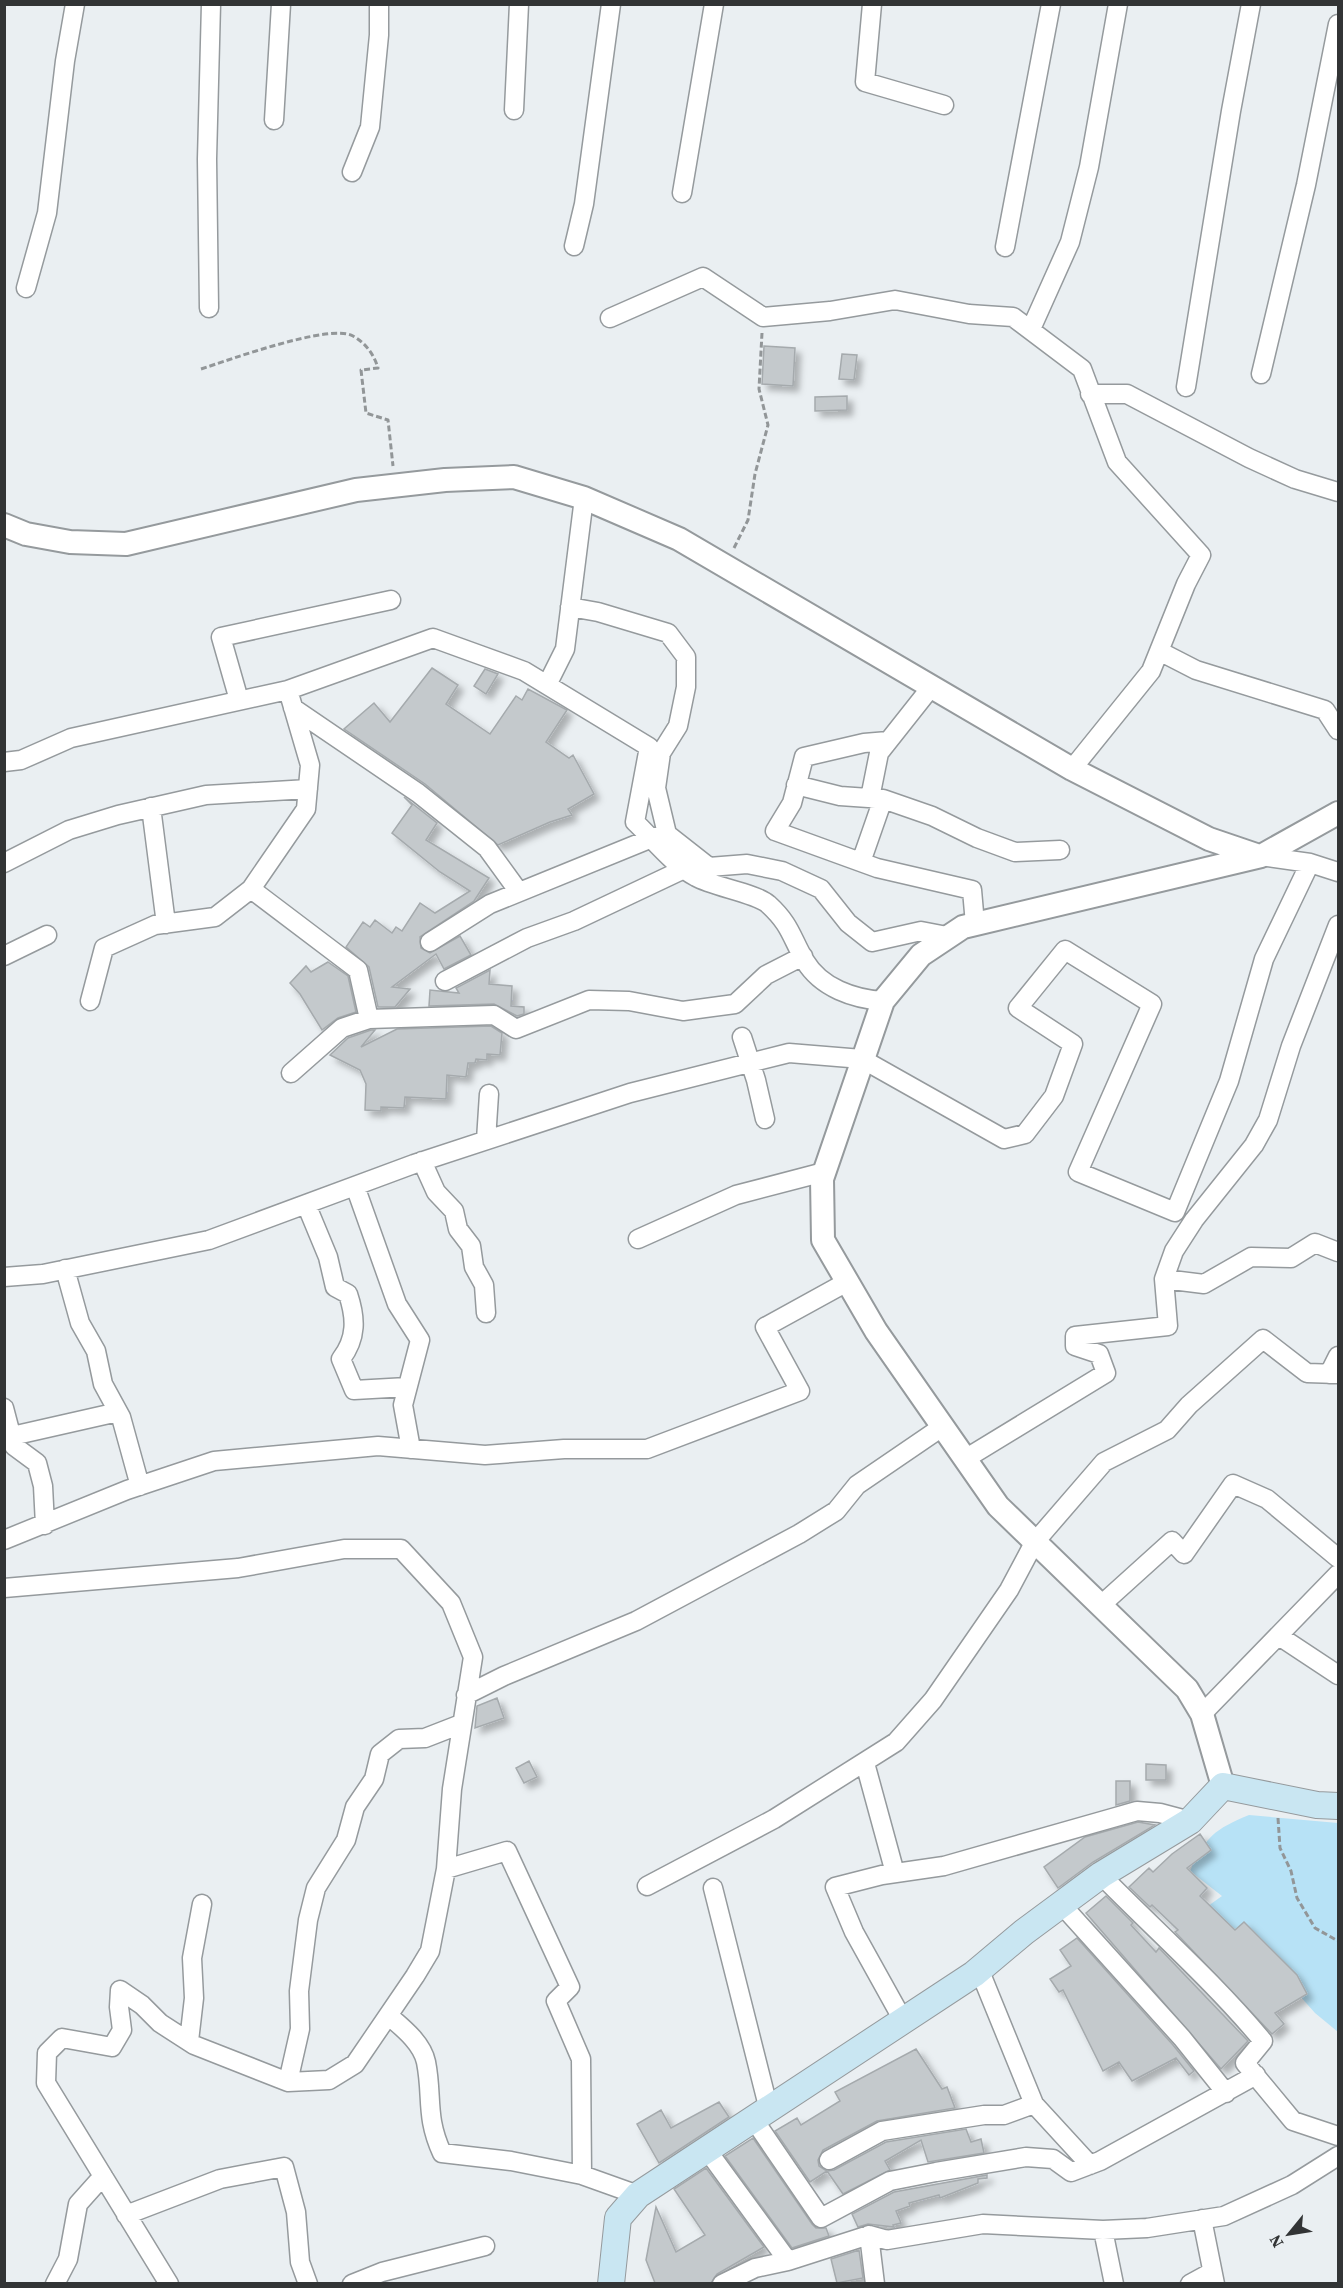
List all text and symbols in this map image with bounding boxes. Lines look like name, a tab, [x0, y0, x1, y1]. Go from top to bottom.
north arrow	[1259, 2204, 1319, 2264]
text: N	[1263, 2231, 1288, 2252]

